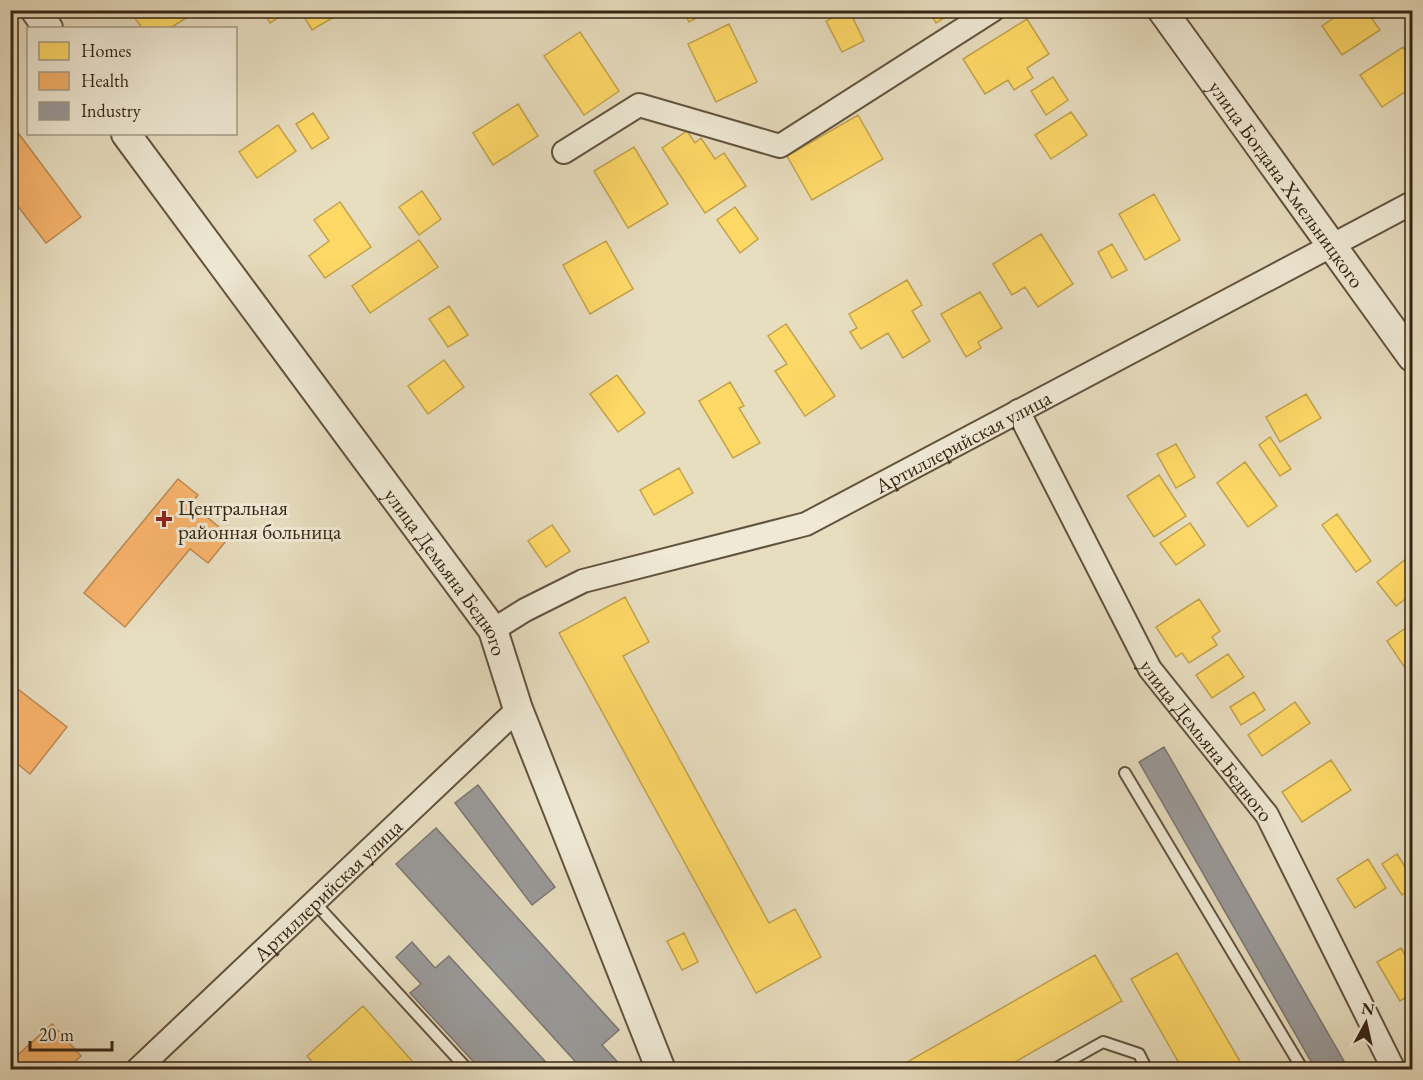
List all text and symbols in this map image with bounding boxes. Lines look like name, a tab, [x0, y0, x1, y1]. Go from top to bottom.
legend	[27, 27, 237, 135]
text: Homes	[81, 39, 132, 62]
text: Health	[81, 69, 129, 92]
street label: улица Богдана Хмельницкого	[1203, 74, 1371, 293]
text: Industry	[81, 99, 141, 122]
street label: Артиллерийская улица	[869, 383, 1056, 499]
street label: улица Демьяна Бедного	[379, 482, 514, 659]
place label: Центральная районная больница	[178, 494, 342, 545]
marker: Центральная районная больница	[155, 510, 173, 528]
street label: улица Демьяна Бедного	[1134, 655, 1280, 827]
street label: Артиллерийская улица	[246, 812, 408, 968]
north arrow	[1336, 993, 1396, 1053]
text: N	[1360, 997, 1376, 1020]
scale bar	[30, 1014, 112, 1052]
text: 20 m	[39, 1023, 74, 1046]

